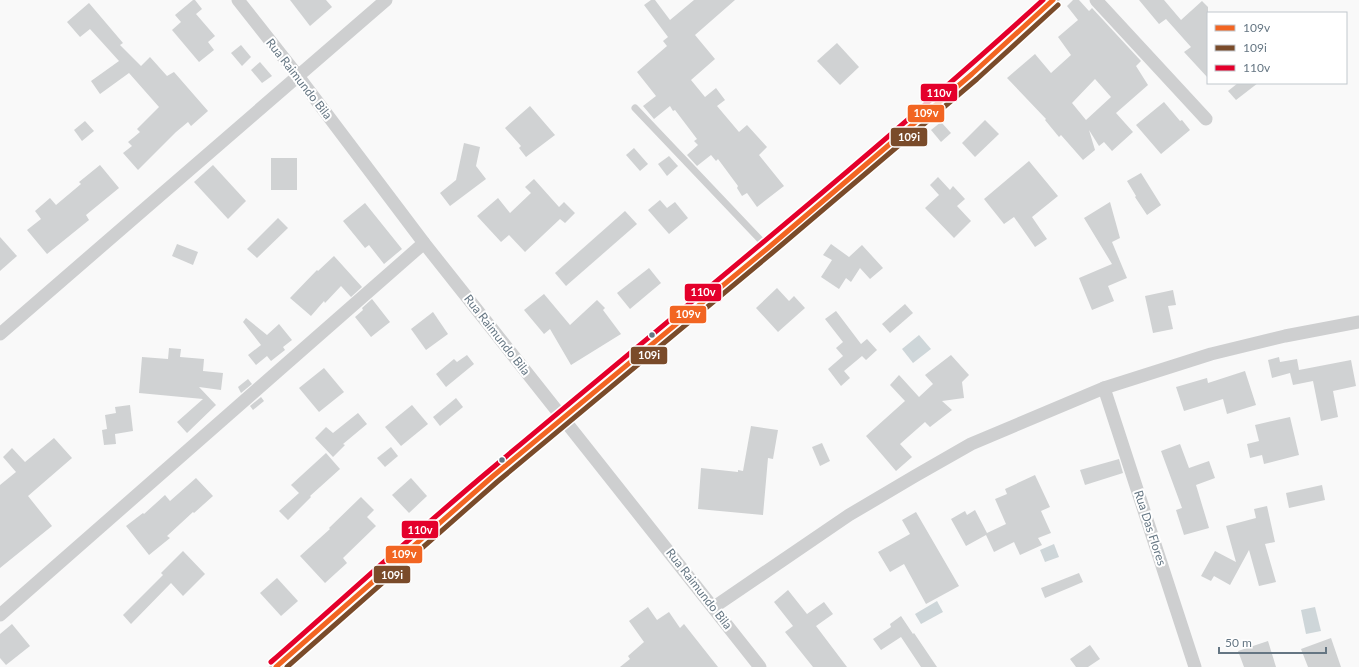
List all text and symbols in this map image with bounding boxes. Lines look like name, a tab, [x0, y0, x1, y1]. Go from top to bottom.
legend	[1207, 12, 1347, 84]
text: 109v	[1243, 20, 1271, 35]
street label: Rua Raimundo Bila	[263, 35, 336, 122]
text: 109i	[1243, 40, 1267, 55]
text: 110v	[1243, 60, 1271, 75]
line badge: 110v	[920, 83, 958, 102]
text: 110v	[927, 86, 952, 99]
line badge: 109v	[907, 104, 945, 123]
text: 109v	[914, 106, 939, 119]
line badge: 109i	[890, 127, 928, 147]
text: 109i	[898, 130, 920, 143]
line badge: 110v	[684, 283, 722, 302]
text: 110v	[691, 285, 716, 298]
street label: Rua Raimundo Bila	[461, 291, 534, 378]
line badge: 109v	[669, 305, 707, 324]
text: 109v	[676, 307, 701, 320]
unlabelled marker	[647, 330, 657, 340]
line badge: 109i	[630, 346, 668, 365]
text: 109i	[638, 348, 660, 361]
unlabelled marker	[497, 455, 507, 465]
street label: Rua Das Flores	[1131, 488, 1170, 567]
line badge: 110v	[401, 520, 439, 539]
text: 110v	[408, 523, 433, 536]
line badge: 109v	[385, 545, 423, 564]
street label: Rua Raimundo Bila	[663, 545, 736, 632]
text: 109v	[392, 547, 417, 560]
line badge: 109i	[373, 565, 411, 584]
text: 109i	[381, 568, 403, 581]
scale bar	[1219, 629, 1326, 655]
text: 50 m	[1225, 635, 1252, 650]

